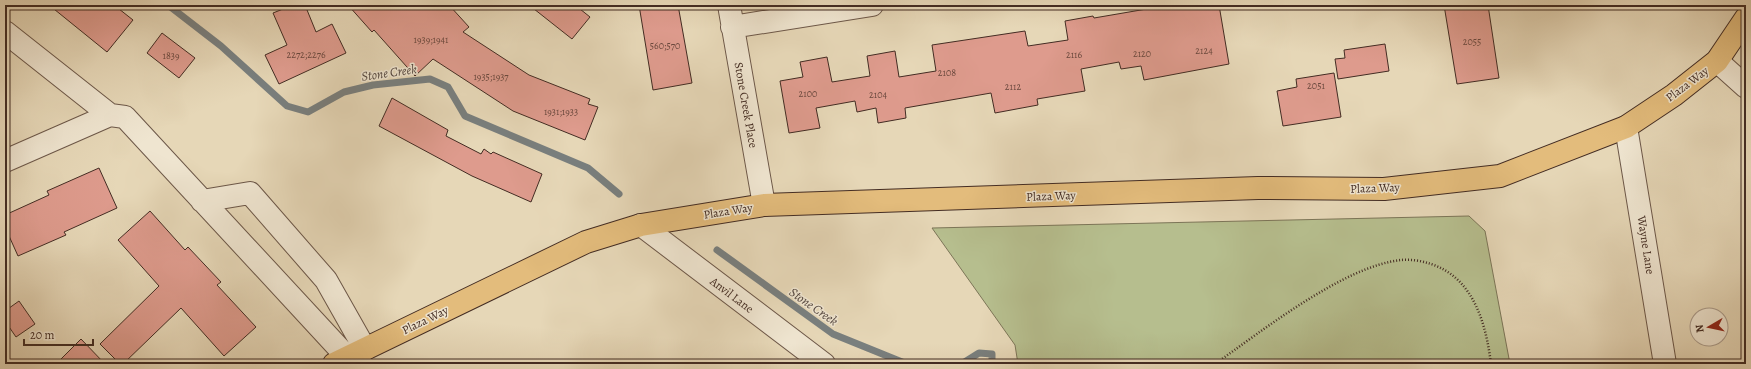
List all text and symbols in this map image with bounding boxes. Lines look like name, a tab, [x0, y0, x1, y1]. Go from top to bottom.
house number: 1939;1941	[414, 33, 449, 46]
house number: 2055	[1463, 35, 1481, 48]
house number: 560;570	[650, 39, 680, 52]
house number: 2124	[1195, 44, 1213, 57]
house number: 2120	[1133, 47, 1151, 60]
house number: 2272;2276	[286, 48, 326, 61]
house number: 2116	[1066, 48, 1082, 61]
house number: 1839	[163, 49, 180, 62]
water label: Stone Creek	[360, 60, 418, 85]
street label: Stone Creek Place	[731, 61, 761, 149]
street label: Plaza Way	[1662, 62, 1712, 105]
house number: 2108	[938, 66, 956, 79]
house number: 1935;1937	[473, 70, 509, 83]
house number: 2051	[1307, 79, 1325, 92]
house number: 2112	[1005, 80, 1021, 93]
house number: 2100	[799, 87, 817, 100]
house number: 2104	[869, 88, 887, 101]
house number: 1931;1933	[544, 105, 578, 118]
street label: Plaza Way	[1350, 179, 1401, 197]
street label: Plaza Way	[1026, 187, 1077, 205]
street label: Plaza Way	[702, 199, 754, 223]
street label: Wayne Lane	[1633, 214, 1659, 275]
street label: Anvil Lane	[706, 273, 757, 317]
water label: Stone Creek	[786, 283, 842, 329]
street label: Plaza Way	[399, 302, 451, 338]
north arrow	[1689, 307, 1729, 347]
scale bar	[24, 321, 93, 347]
text: N	[1692, 323, 1708, 334]
text: 20 m	[30, 327, 54, 343]

